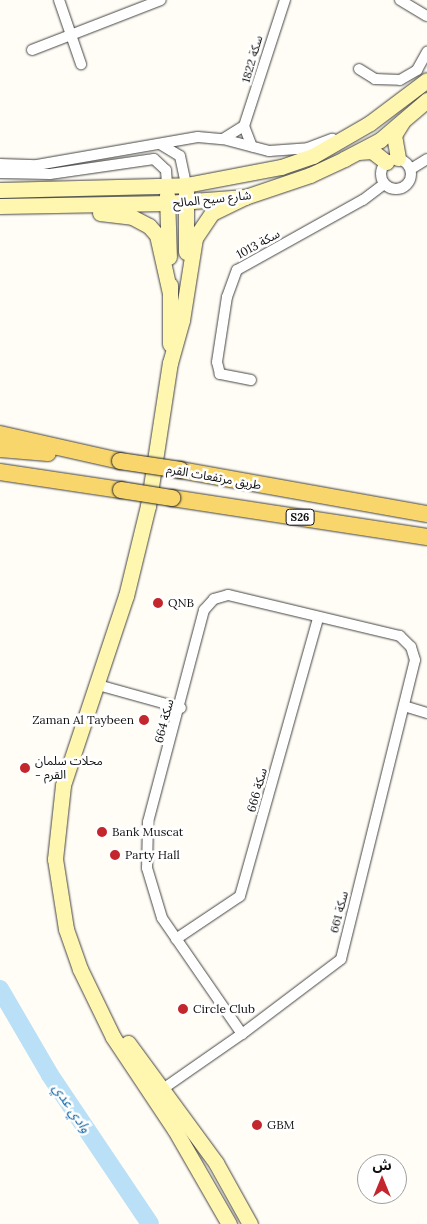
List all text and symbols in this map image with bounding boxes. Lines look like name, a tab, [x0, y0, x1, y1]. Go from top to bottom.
street label: سكة 1822	[238, 34, 266, 84]
street label: شارع سيح المالح	[172, 188, 252, 210]
street label: سكة 1013	[234, 226, 282, 262]
street label: طريق مرتفعات القرم	[165, 462, 263, 492]
road number: S26	[285, 508, 315, 526]
place label: QNB	[168, 596, 194, 610]
marker: QNB	[152, 597, 164, 609]
street label: سكة 664	[151, 697, 177, 745]
place label: Zaman Al Taybeen	[32, 713, 134, 727]
marker: Zaman Al Taybeen	[138, 714, 150, 726]
place label: محلات سلمان - القرم	[35, 754, 103, 782]
marker: محلات سلمان - القرم	[19, 762, 31, 774]
street label: سكة 666	[244, 766, 270, 814]
place label: Bank Muscat	[112, 825, 183, 839]
marker: Bank Muscat	[96, 826, 108, 838]
place label: Party Hall	[125, 848, 180, 862]
marker: Party Hall	[109, 849, 121, 861]
street label: سكة 661	[327, 890, 351, 934]
place label: Circle Club	[193, 1002, 255, 1016]
marker: Circle Club	[177, 1003, 189, 1015]
water label: وادي عدي	[49, 1080, 95, 1136]
place label: GBM	[267, 1118, 295, 1132]
marker: GBM	[251, 1119, 263, 1131]
north arrow	[357, 1154, 407, 1204]
text: ش	[372, 1156, 392, 1174]

